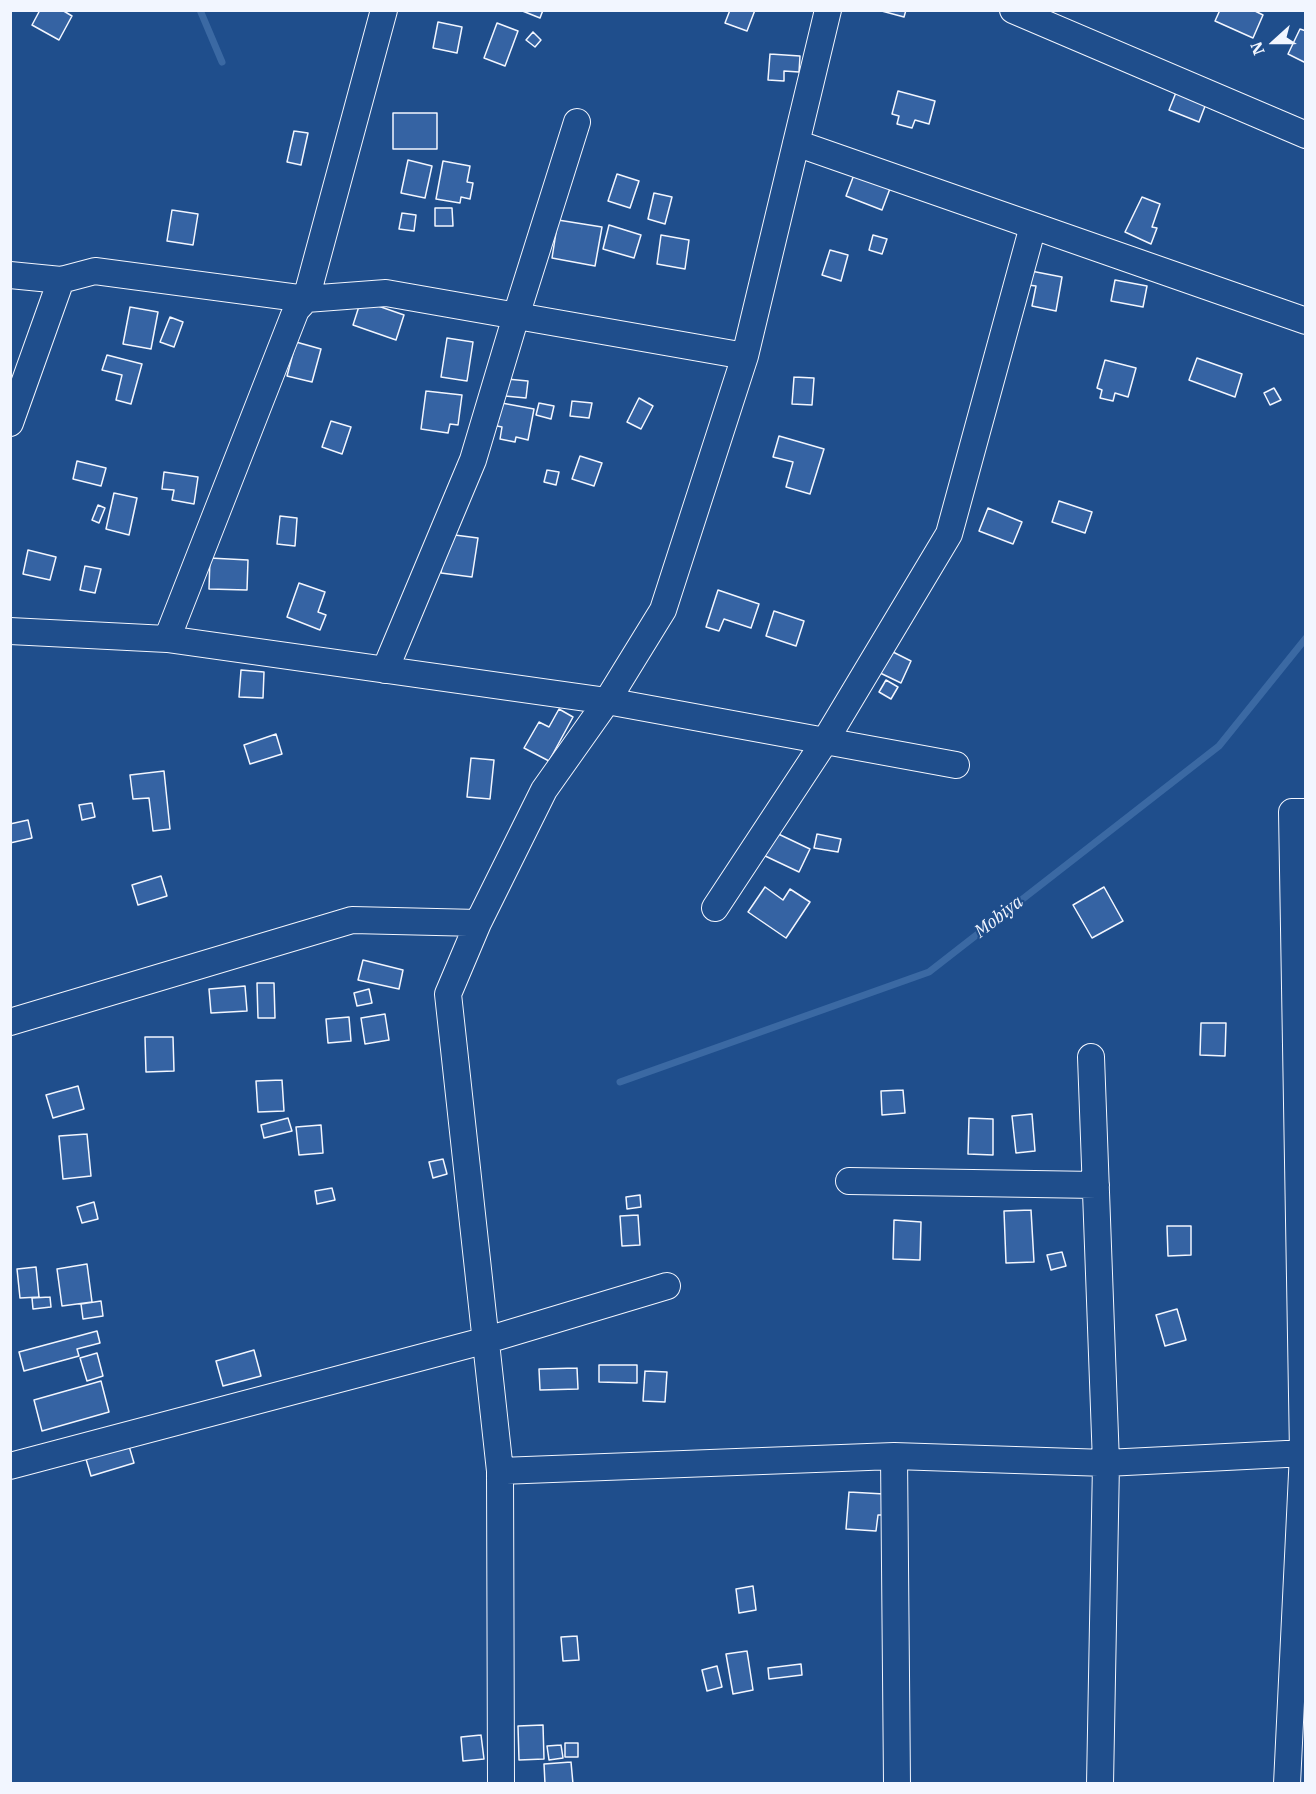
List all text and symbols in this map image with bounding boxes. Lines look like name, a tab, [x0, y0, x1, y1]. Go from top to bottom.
north arrow	[1244, 12, 1304, 72]
text: N	[1246, 39, 1269, 58]
water label: Mobiya	[970, 891, 1028, 943]

